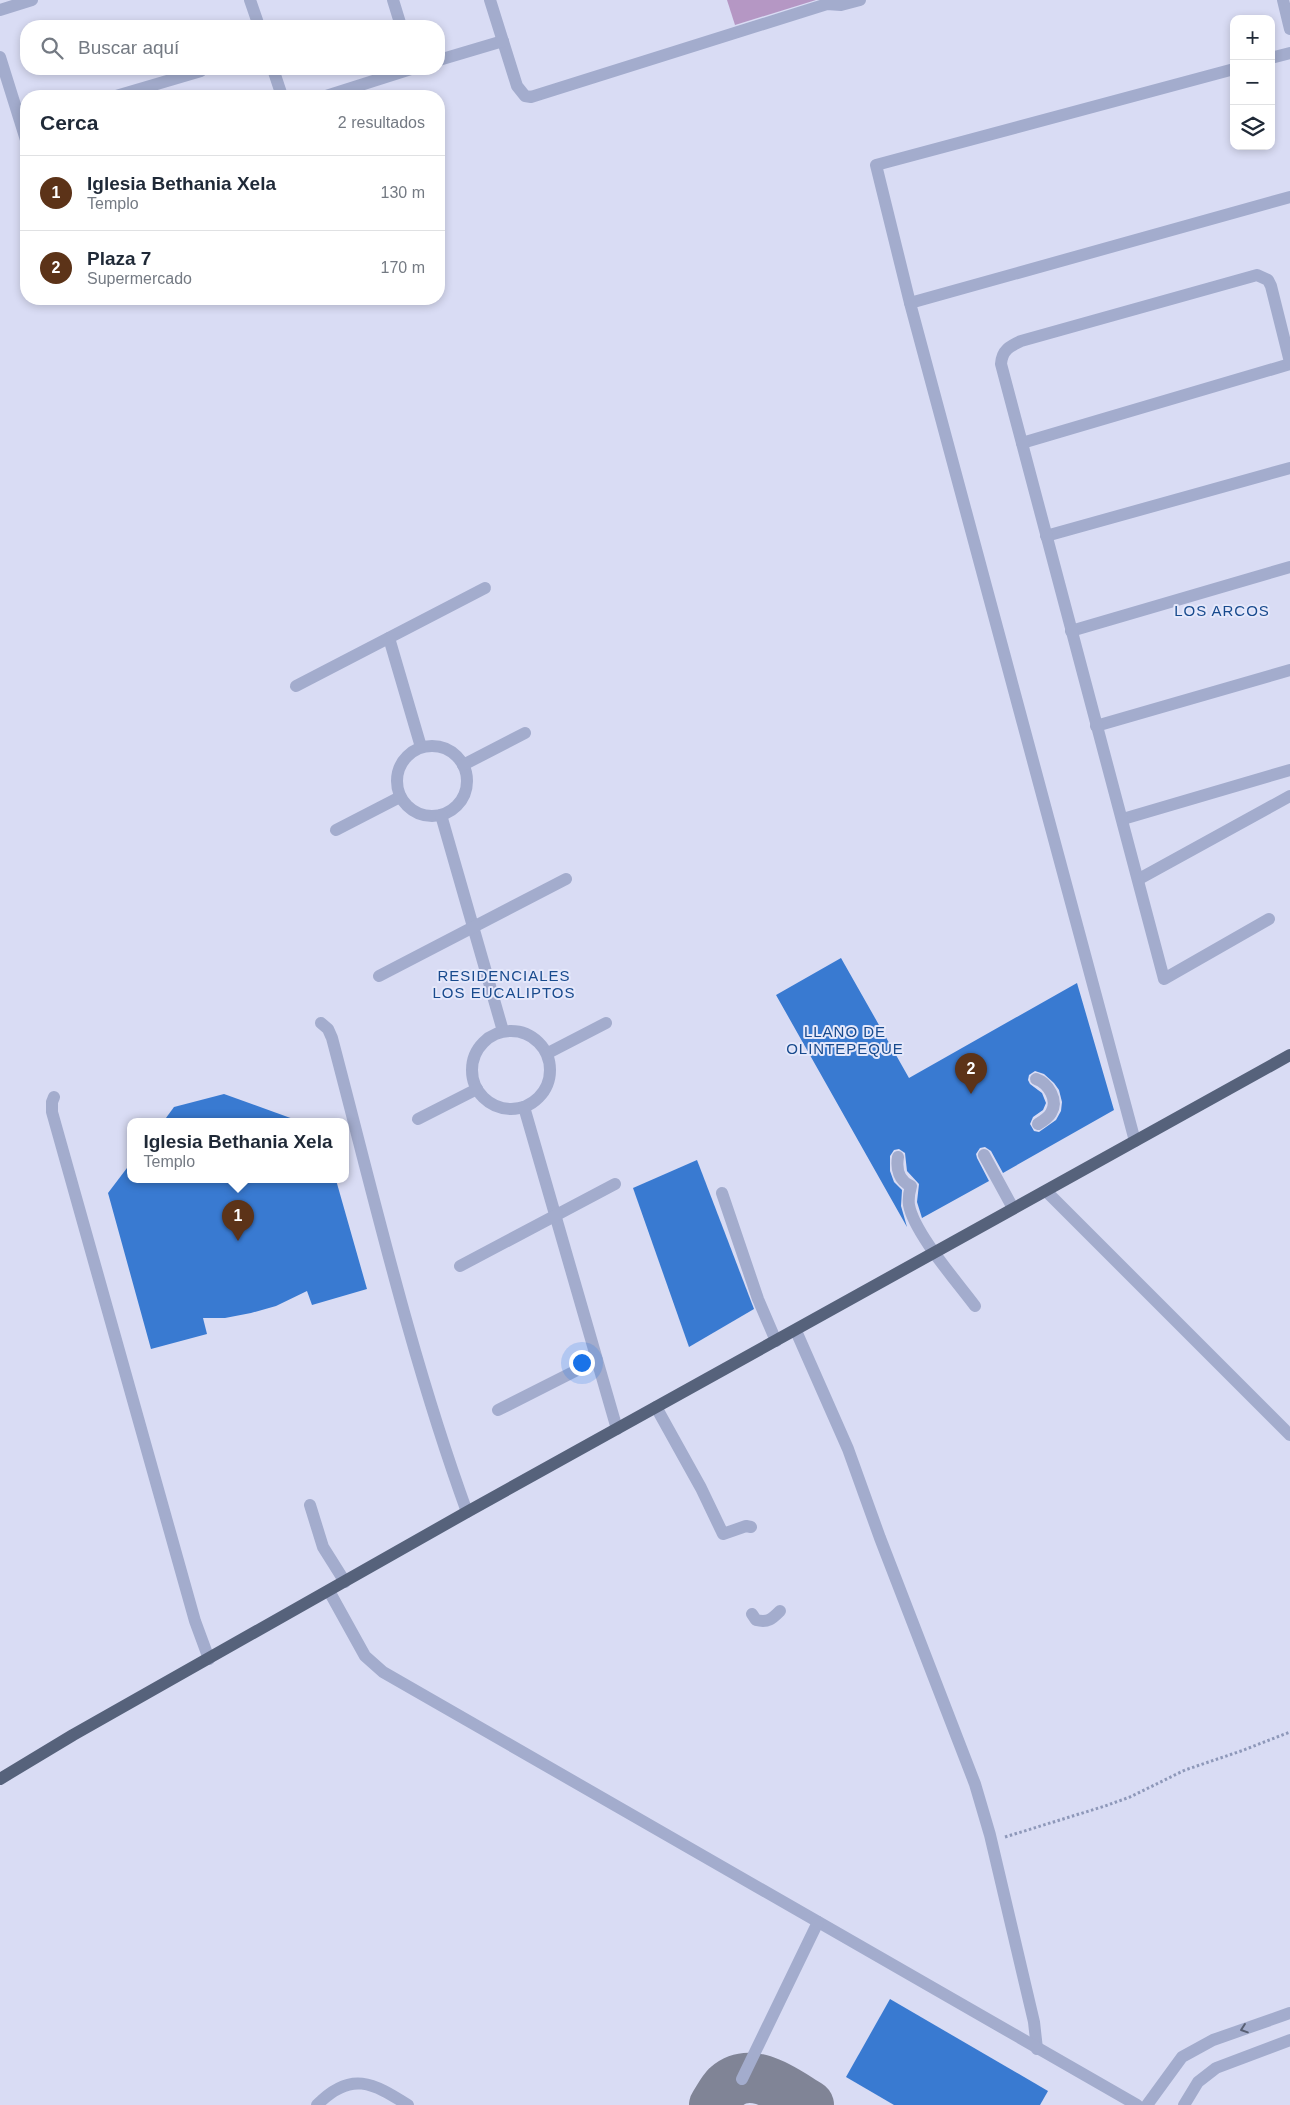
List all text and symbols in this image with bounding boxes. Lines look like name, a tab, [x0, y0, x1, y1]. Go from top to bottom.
map controls	[1230, 15, 1275, 150]
button: +	[1230, 15, 1275, 60]
search box	[20, 20, 445, 75]
icon: search	[38, 34, 66, 62]
text: Buscar aquí	[78, 37, 179, 58]
button: −	[1230, 60, 1275, 105]
button: layers	[1230, 105, 1275, 150]
text: Cerca	[40, 111, 98, 134]
text: 2 resultados	[338, 114, 425, 131]
text: Iglesia Bethania Xela	[87, 173, 276, 194]
text: 1	[52, 184, 60, 201]
text: 130 m	[381, 184, 425, 201]
text: Templo	[87, 195, 139, 212]
text: Plaza 7	[87, 248, 151, 269]
text: 2	[52, 259, 60, 276]
text: 170 m	[381, 259, 425, 276]
text: Supermercado	[87, 270, 192, 287]
district label: LOS ARCOS	[1174, 602, 1270, 619]
district label: RESIDENCIALES LOS EUCALIPTOS	[433, 967, 575, 1001]
district label: LLANO DE OLINTEPEQUE	[786, 1023, 904, 1057]
pin: 2	[955, 1053, 987, 1094]
popup	[127, 1118, 349, 1183]
text: Iglesia Bethania Xela	[143, 1131, 333, 1152]
text: Templo	[143, 1153, 195, 1170]
pin: 1	[222, 1200, 254, 1241]
your location	[569, 1350, 595, 1376]
one-way arrow	[1240, 2023, 1249, 2033]

